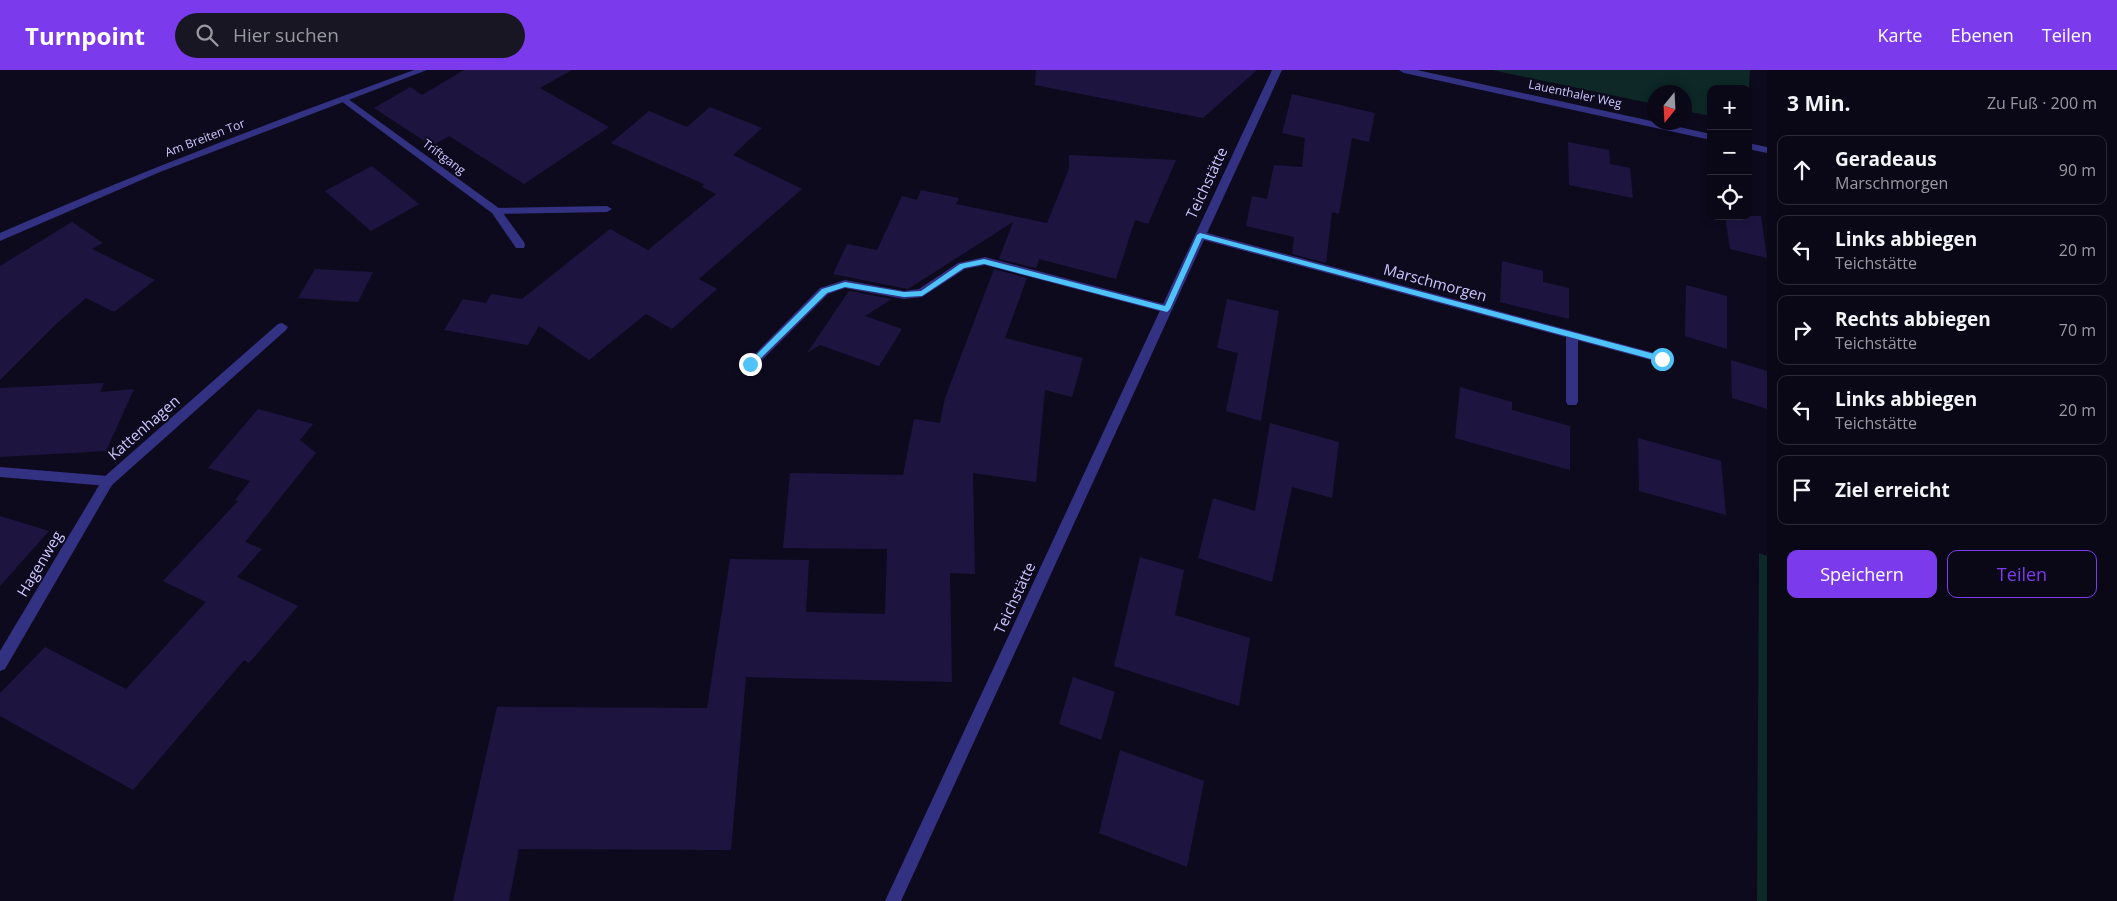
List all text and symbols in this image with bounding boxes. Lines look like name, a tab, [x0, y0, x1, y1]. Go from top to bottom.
search box	[175, 13, 525, 58]
text: Turnpoint	[25, 19, 145, 52]
icon: search	[193, 21, 221, 49]
text: Hier suchen	[233, 22, 339, 48]
text: Karte	[1878, 23, 1922, 47]
text: Ebenen	[1950, 23, 2014, 47]
text: Teilen	[2042, 23, 2092, 47]
street label: Lauenthaler Weg	[1527, 75, 1624, 112]
north arrow	[1647, 85, 1692, 130]
map controls	[1707, 85, 1752, 220]
button: +	[1707, 85, 1752, 130]
text: 3 Min.	[1787, 89, 1850, 117]
text: Zu Fuß · 200 m	[1987, 92, 2097, 114]
street label: Am Breiten Tor	[162, 114, 247, 161]
button: −	[1707, 130, 1752, 175]
street label: Triftgang	[419, 135, 470, 179]
street label: Teichstätte	[1181, 144, 1231, 222]
text: Geradeaus	[1835, 146, 1937, 172]
icon: ahead	[1788, 156, 1816, 184]
text: 90 m	[2059, 159, 2096, 181]
text: Marschmorgen	[1835, 172, 1948, 194]
button: locate	[1707, 175, 1752, 220]
text: Links abbiegen	[1835, 226, 1977, 252]
icon: left	[1788, 236, 1816, 264]
text: 20 m	[2059, 239, 2096, 261]
text: Teichstätte	[1835, 252, 1917, 274]
street label: Marschmorgen	[1381, 259, 1489, 305]
text: Rechts abbiegen	[1835, 306, 1991, 332]
icon: right	[1788, 316, 1816, 344]
text: 70 m	[2059, 319, 2096, 341]
text: Teichstätte	[1835, 332, 1917, 354]
route start	[1651, 348, 1674, 371]
route end	[739, 353, 762, 376]
text: Links abbiegen	[1835, 386, 1977, 412]
street label: Kattenhagen	[103, 390, 184, 464]
icon: left	[1788, 396, 1816, 424]
text: 20 m	[2059, 399, 2096, 421]
text: Teichstätte	[1835, 412, 1917, 434]
icon: arrive	[1788, 476, 1816, 504]
text: Ziel erreicht	[1835, 477, 1950, 503]
street label: Hagenweg	[12, 527, 67, 600]
button: Speichern	[1787, 550, 1937, 598]
button: Teilen	[1947, 550, 2097, 598]
street label: Teichstätte	[989, 559, 1039, 637]

